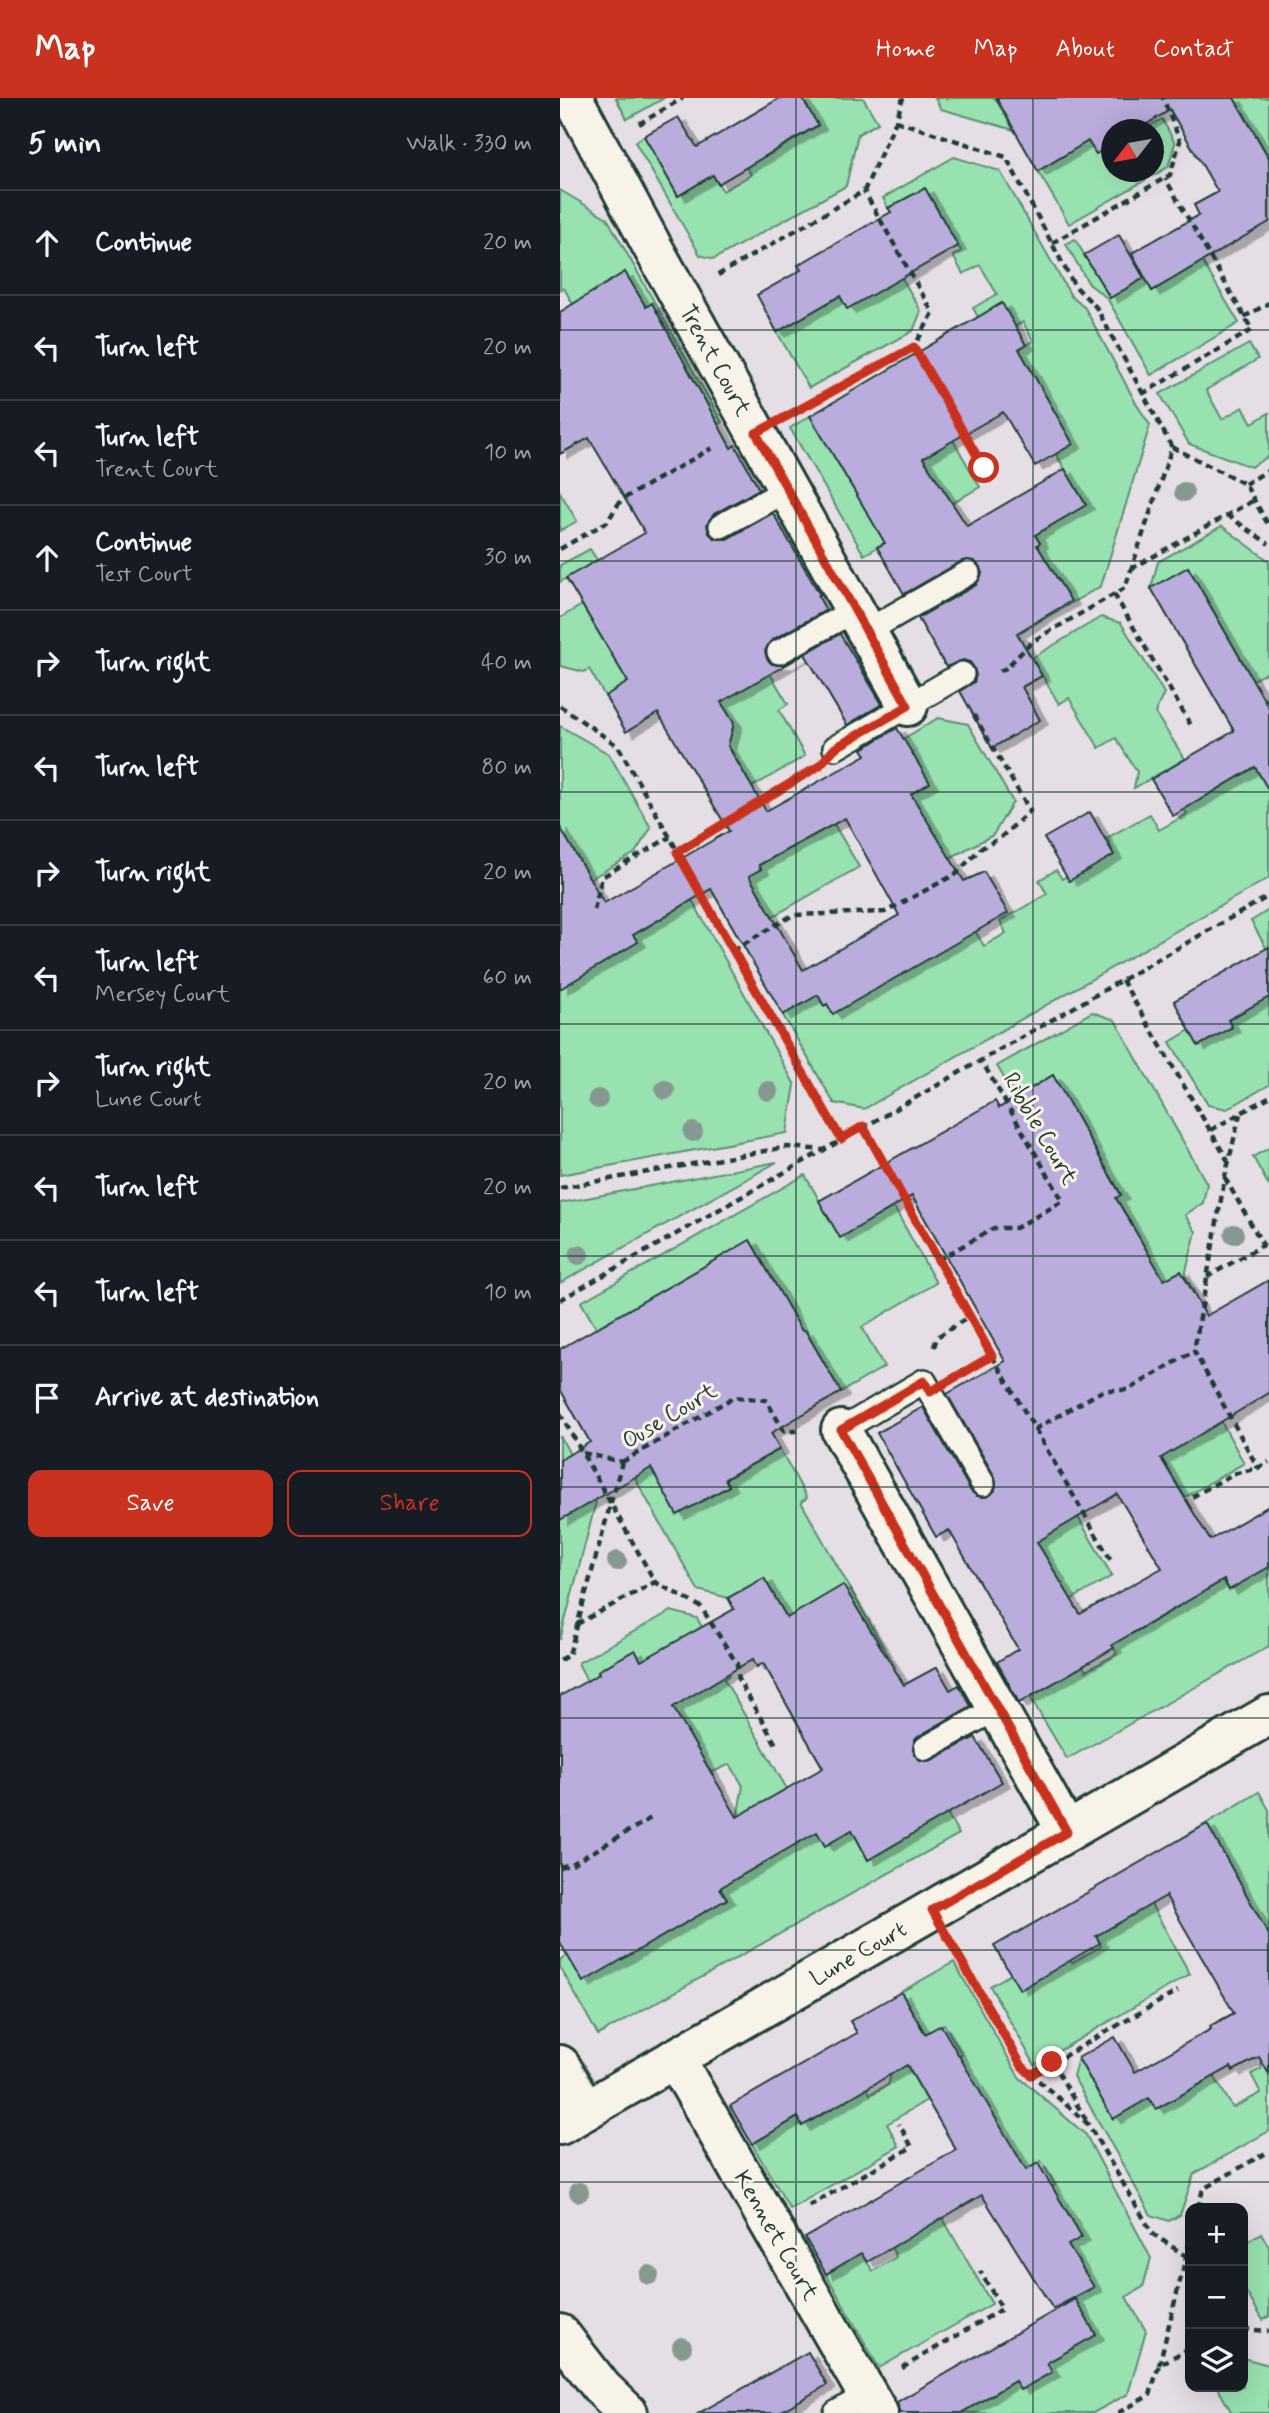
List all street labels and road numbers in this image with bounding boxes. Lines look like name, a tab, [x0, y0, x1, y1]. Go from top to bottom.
street label: Trent Court	[671, 300, 757, 422]
street label: Ribble Court	[995, 1067, 1084, 1191]
street label: Ouse Court	[617, 1376, 723, 1457]
street label: Lune Court	[805, 1915, 913, 1994]
street label: Kennet Court	[726, 2165, 825, 2307]

